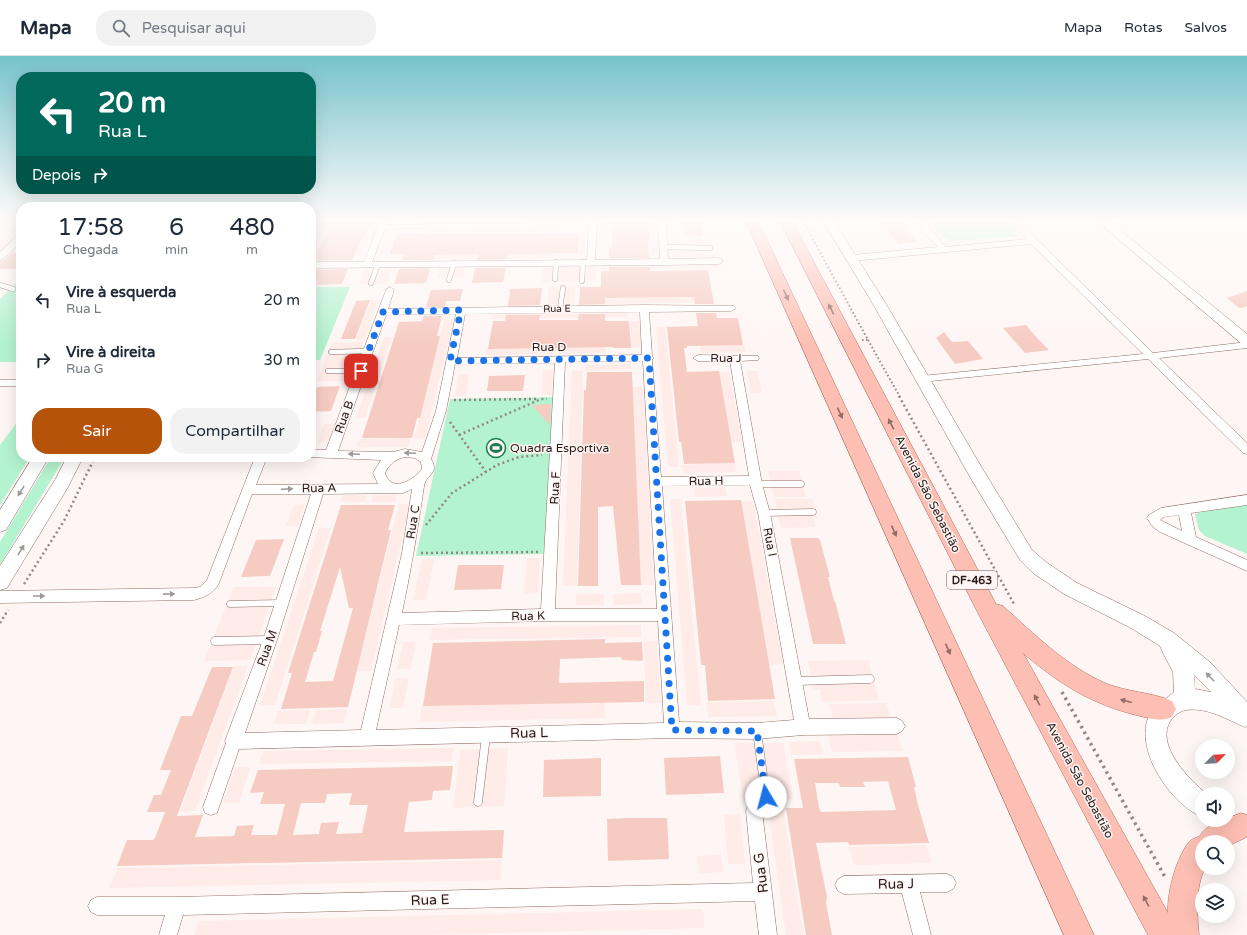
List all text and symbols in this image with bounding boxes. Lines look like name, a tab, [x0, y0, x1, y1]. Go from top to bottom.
search box	[96, 10, 376, 46]
text: Mapa	[20, 17, 72, 39]
icon: search	[110, 17, 132, 39]
text: Pesquisar aqui	[142, 19, 246, 37]
text: Mapa	[1064, 19, 1102, 36]
text: Rotas	[1124, 19, 1162, 36]
text: Salvos	[1184, 19, 1227, 36]
text: 20 m	[98, 86, 166, 120]
icon: left	[32, 88, 84, 140]
text: Rua L	[98, 120, 147, 142]
icon: right	[89, 164, 111, 186]
text: Depois	[32, 166, 81, 184]
text: 17:58	[57, 213, 124, 242]
text: 6	[169, 213, 184, 242]
text: 480	[229, 213, 275, 242]
text: Chegada	[63, 242, 118, 258]
text: min	[165, 242, 188, 258]
text: m	[246, 242, 258, 258]
text: Vire à esquerda	[66, 283, 176, 301]
icon: left	[32, 289, 54, 311]
one-way arrow	[783, 289, 789, 300]
text: 20 m	[263, 291, 300, 309]
text: Rua L	[66, 301, 101, 317]
street label: Rua E	[543, 303, 571, 315]
one-way arrow	[828, 303, 835, 315]
street label: Rua D	[532, 340, 566, 354]
text: Vire à direita	[66, 343, 155, 361]
icon: right	[32, 349, 54, 371]
text: 30 m	[263, 351, 300, 369]
street label: Rua J	[710, 351, 742, 365]
pin	[344, 354, 378, 388]
icon: arrive	[350, 360, 372, 382]
text: Rua G	[66, 361, 104, 377]
street label: Rua B	[332, 399, 356, 435]
one-way arrow	[837, 407, 843, 419]
button: Sair	[32, 408, 162, 454]
button: Compartilhar	[170, 408, 300, 454]
one-way arrow	[888, 419, 895, 430]
street label: Avenida São Sebastião	[892, 433, 964, 555]
sports icon: Quadra Esportiva	[485, 437, 507, 459]
place label: Quadra Esportiva	[510, 441, 609, 455]
one-way arrow	[404, 450, 416, 457]
one-way arrow	[348, 451, 360, 458]
street label: Rua F	[547, 471, 563, 505]
street label: Rua H	[688, 474, 724, 488]
street label: Rua A	[302, 481, 336, 495]
one-way arrow	[17, 486, 25, 496]
one-way arrow	[281, 486, 294, 492]
street label: Rua C	[403, 504, 423, 540]
street label: Rua I	[760, 526, 780, 558]
one-way arrow	[891, 526, 897, 537]
one-way arrow	[17, 545, 25, 555]
road number: DF-463	[947, 571, 997, 589]
one-way arrow	[163, 591, 176, 597]
one-way arrow	[33, 593, 46, 599]
street label: Rua K	[511, 609, 545, 623]
street label: Rua M	[254, 628, 280, 668]
one-way arrow	[945, 644, 951, 655]
one-way arrow	[1205, 672, 1215, 682]
one-way arrow	[1034, 694, 1040, 706]
one-way arrow	[1120, 698, 1132, 704]
street label: Avenida São Sebastião	[1043, 719, 1117, 841]
street label: Rua L	[510, 724, 548, 742]
north arrow	[1195, 739, 1235, 779]
map controls	[1195, 739, 1235, 923]
position arrow	[745, 776, 787, 818]
button: sound	[1195, 787, 1235, 827]
button: search	[1195, 835, 1235, 875]
street label: Rua G	[750, 852, 772, 894]
street label: Rua J	[878, 875, 914, 893]
button: layers	[1195, 883, 1235, 923]
street label: Rua E	[410, 891, 450, 909]
one-way arrow	[1142, 895, 1149, 907]

